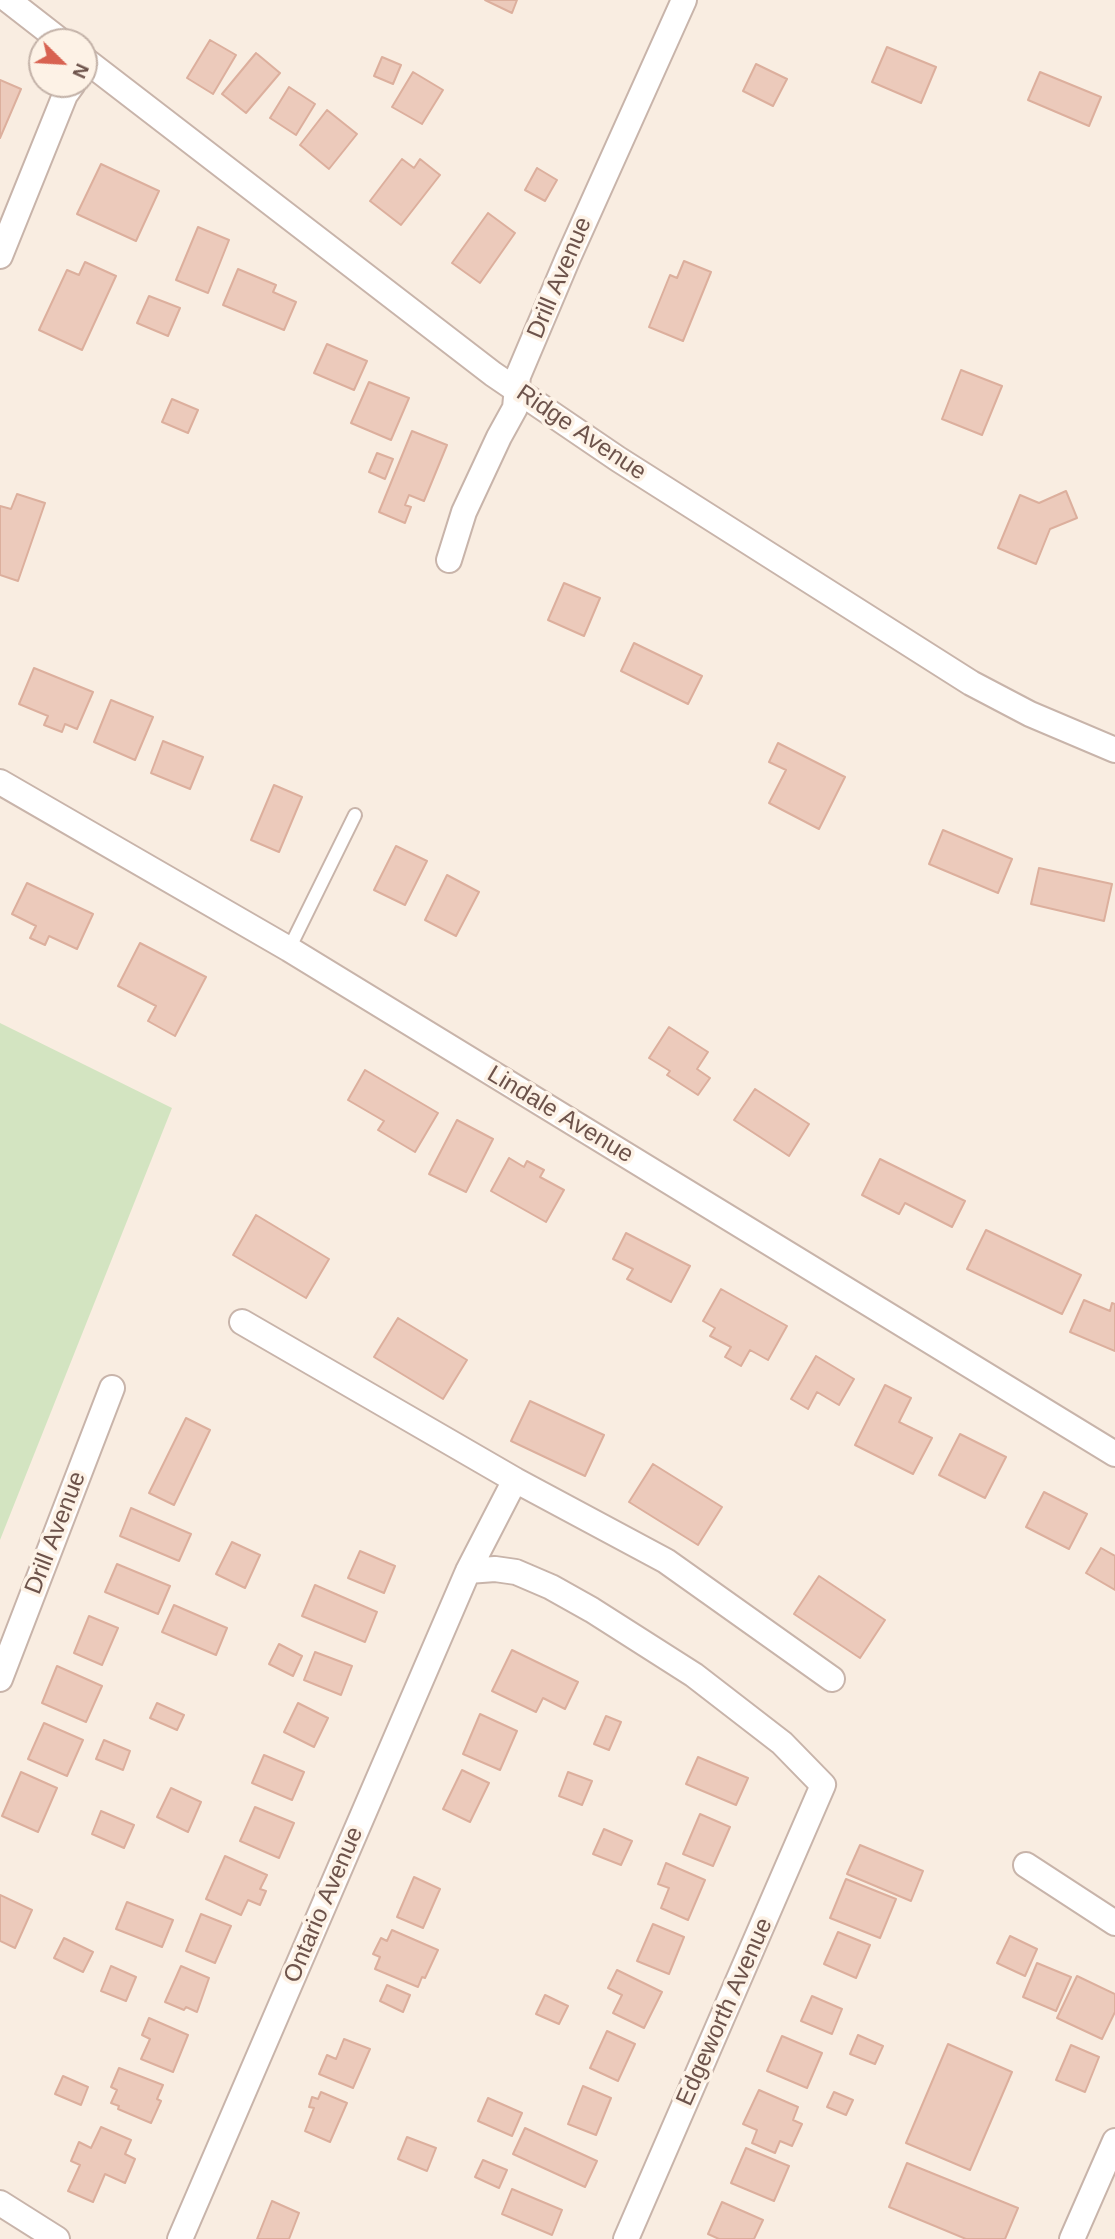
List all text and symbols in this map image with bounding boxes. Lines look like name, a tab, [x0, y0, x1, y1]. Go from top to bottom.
north arrow	[28, 28, 98, 98]
text: N	[68, 60, 93, 81]
street label: Drill Avenue	[522, 213, 598, 343]
street label: Ridge Avenue	[511, 379, 651, 487]
street label: Lindale Avenue	[482, 1060, 638, 1170]
street label: Drill Avenue	[19, 1468, 93, 1598]
street label: Ontario Avenue	[278, 1823, 370, 1987]
street label: Edgeworth Avenue	[671, 1914, 779, 2110]

